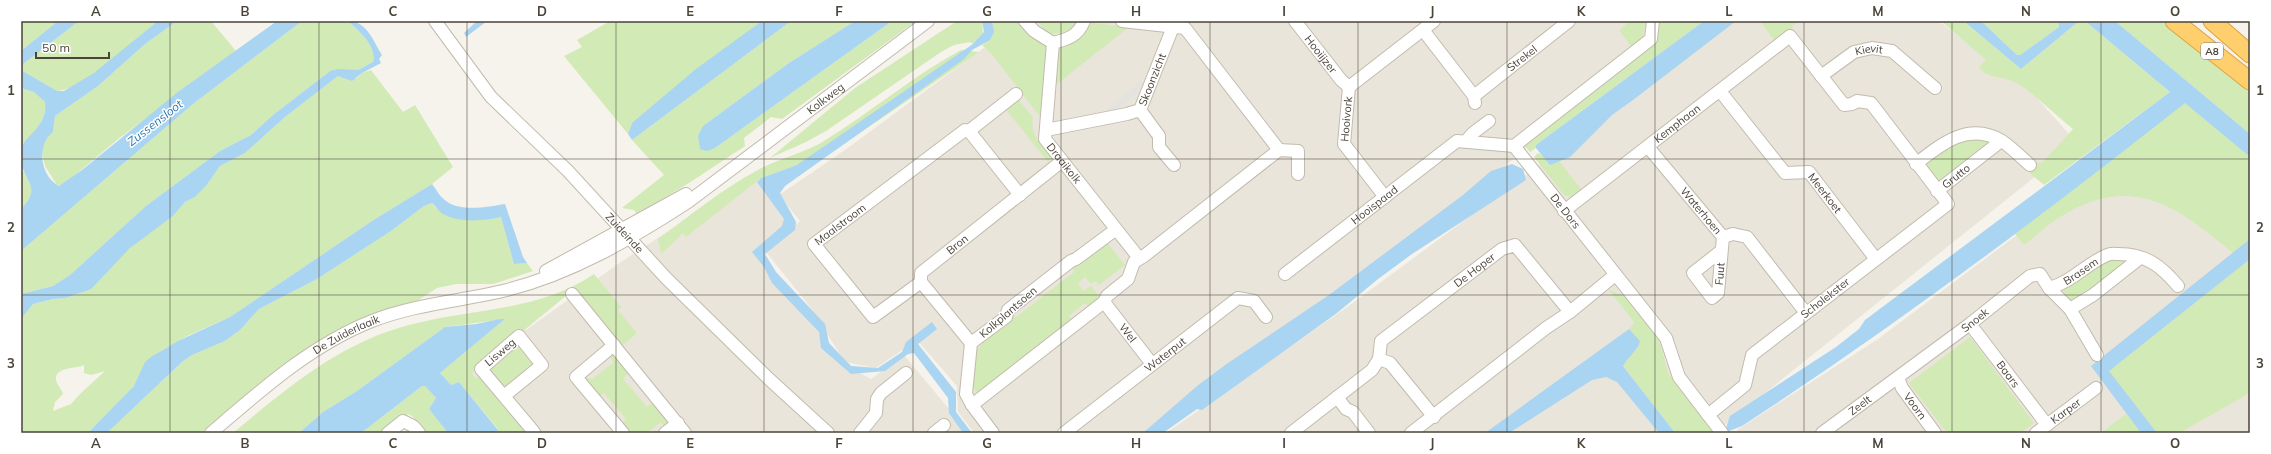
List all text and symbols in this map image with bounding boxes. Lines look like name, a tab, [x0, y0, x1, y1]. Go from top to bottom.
text: A	[91, 3, 101, 19]
text: B	[241, 3, 250, 19]
text: C	[389, 3, 398, 19]
text: D	[537, 3, 547, 19]
text: E	[686, 3, 694, 19]
text: F	[835, 3, 843, 19]
text: G	[982, 3, 992, 19]
text: H	[1131, 3, 1141, 19]
text: I	[1282, 3, 1286, 19]
text: J	[1430, 3, 1434, 19]
text: K	[1577, 3, 1587, 19]
text: L	[1725, 3, 1733, 19]
text: M	[1872, 3, 1884, 19]
text: N	[2021, 3, 2031, 19]
text: O	[2170, 3, 2180, 19]
street label: Hooiijzer	[1302, 32, 1340, 76]
scale bar	[36, 34, 109, 60]
text: 50 m	[42, 40, 70, 55]
street label: Kievit	[1854, 41, 1884, 59]
street label: Strekel	[1504, 42, 1540, 74]
road number: A8	[2201, 43, 2223, 59]
street label: Skoonzicht	[1135, 51, 1169, 108]
street label: Kolkweg	[804, 80, 847, 117]
text: 1	[7, 82, 15, 98]
text: 1	[2256, 82, 2264, 98]
water label: Zussensloot	[124, 96, 186, 149]
street label: Hooivork	[1337, 96, 1355, 142]
street label: Kemphaan	[1651, 101, 1703, 146]
street label: Draaikolk	[1044, 140, 1085, 187]
street label: Grutto	[1939, 161, 1973, 192]
street label: Meerkoet	[1805, 170, 1845, 216]
street label: Hooispaad	[1348, 182, 1401, 227]
street label: Waterhoen	[1677, 184, 1725, 237]
street label: De Dors	[1547, 191, 1584, 231]
street label: Maalstroom	[812, 200, 869, 248]
street label: Zuideinde	[603, 210, 647, 256]
text: 2	[7, 219, 15, 235]
text: 2	[2256, 219, 2264, 235]
street label: Bron	[943, 231, 971, 257]
street label: De Hoper	[1451, 250, 1498, 290]
street label: Brasem	[2061, 254, 2101, 288]
street label: Fuut	[1712, 262, 1728, 286]
street label: Scholekster	[1798, 275, 1852, 321]
street label: Kolkplantsoen	[976, 283, 1040, 341]
street label: Snoek	[1958, 305, 1992, 335]
street label: De Zuiderlaaik	[310, 312, 382, 357]
street label: Wel	[1116, 321, 1140, 345]
street label: Waterput	[1142, 334, 1189, 375]
street label: Lisweg	[482, 335, 518, 369]
text: 3	[7, 355, 15, 371]
text: 3	[2256, 355, 2264, 371]
street label: Baars	[1993, 358, 2023, 390]
street label: Voorn	[1901, 390, 1930, 422]
street label: Zeelt	[1846, 392, 1874, 418]
street label: Karper	[2048, 395, 2083, 427]
text: A	[91, 435, 101, 451]
text: B	[241, 435, 250, 451]
text: C	[389, 435, 398, 451]
text: D	[537, 435, 547, 451]
text: E	[686, 435, 694, 451]
text: F	[835, 435, 843, 451]
text: G	[982, 435, 992, 451]
text: H	[1131, 435, 1141, 451]
text: I	[1282, 435, 1286, 451]
text: J	[1430, 435, 1434, 451]
text: K	[1577, 435, 1587, 451]
text: L	[1725, 435, 1733, 451]
text: M	[1872, 435, 1884, 451]
text: N	[2021, 435, 2031, 451]
text: O	[2170, 435, 2180, 451]

